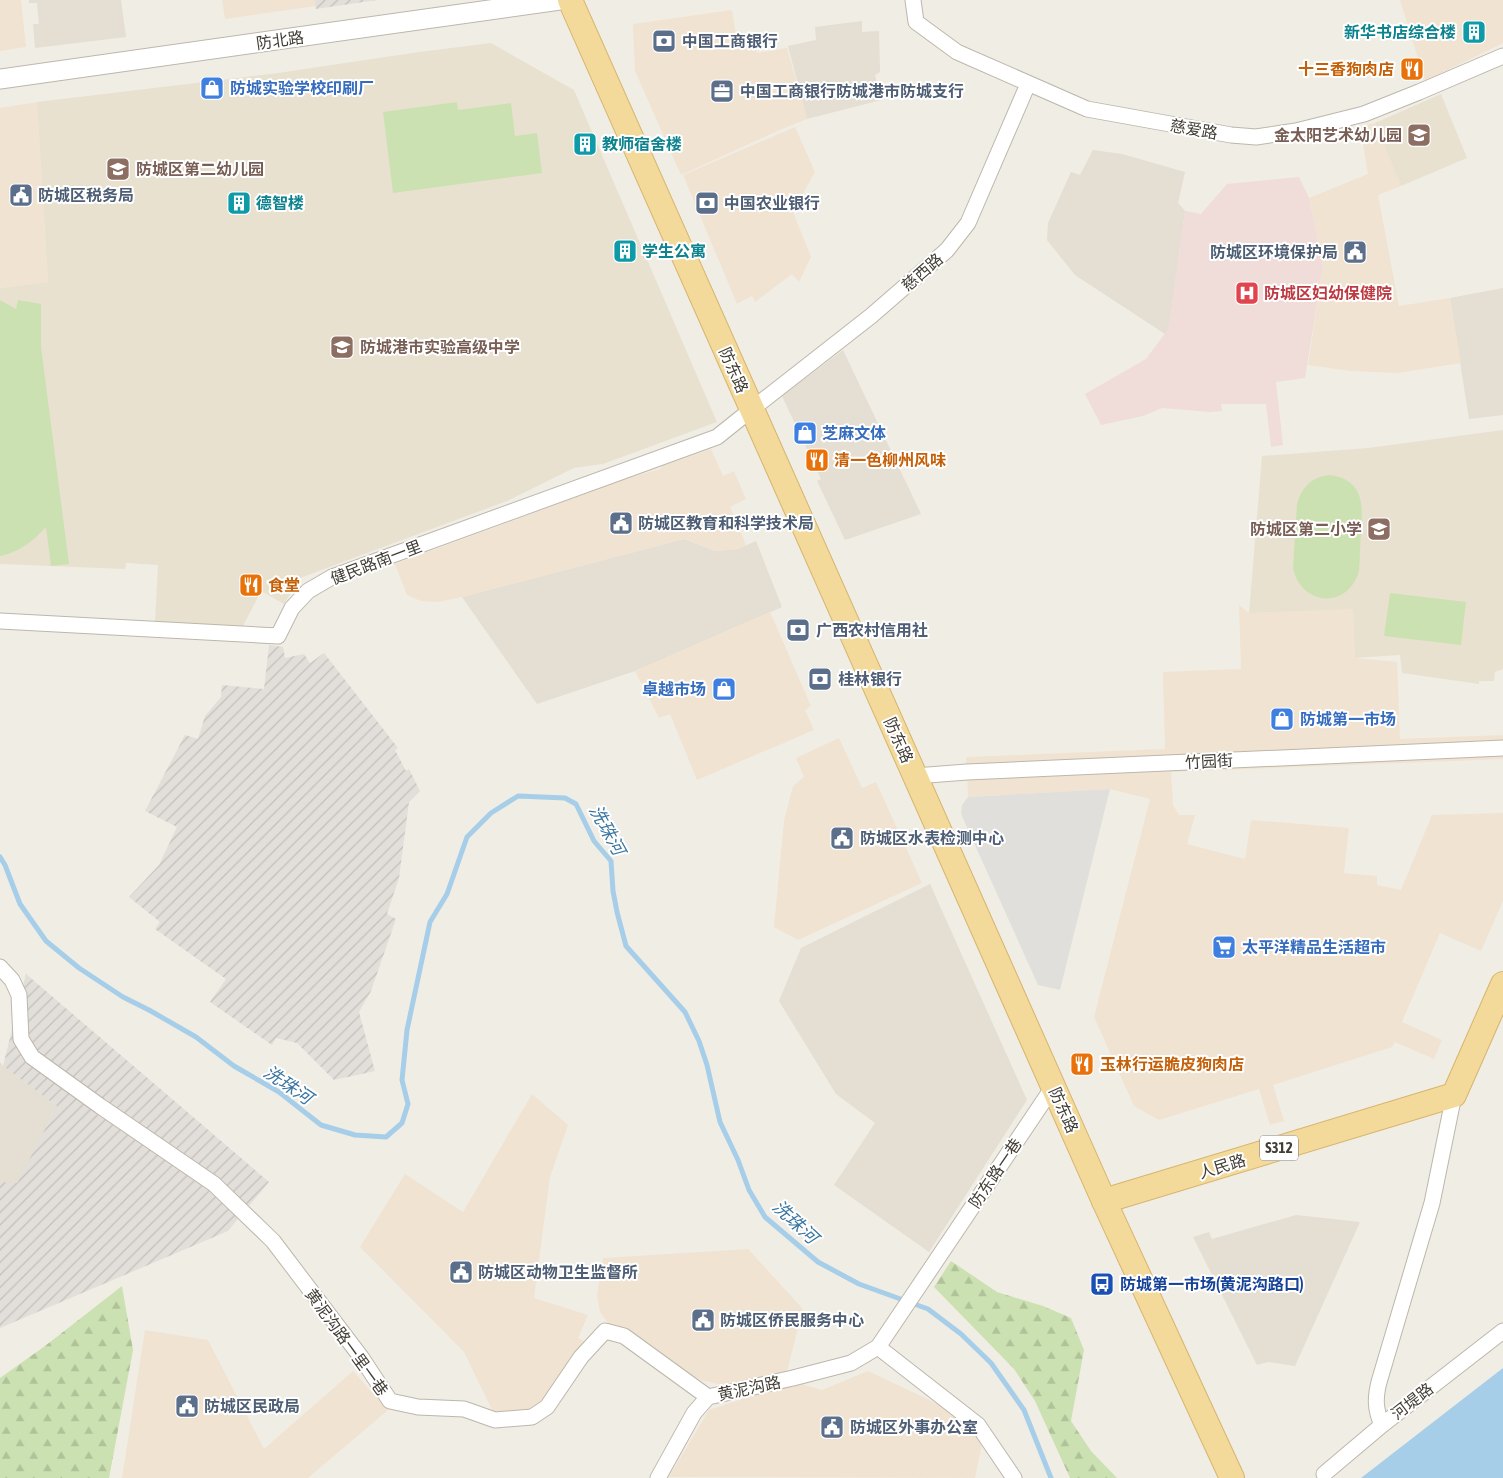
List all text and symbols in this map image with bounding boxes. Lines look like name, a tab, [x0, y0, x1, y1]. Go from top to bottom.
building icon: 新华书店综合楼	[1461, 19, 1487, 45]
place label: 新华书店综合楼	[1344, 23, 1456, 41]
street label: 防北路	[255, 28, 305, 52]
bank icon: 中国工商银行	[651, 28, 677, 54]
place label: 中国工商银行	[682, 32, 778, 50]
restaurant icon: 十三香狗肉店	[1399, 56, 1425, 82]
place label: 十三香狗肉店	[1298, 60, 1394, 78]
shop icon: 防城实验学校印刷厂	[199, 75, 225, 101]
office icon: 中国工商银行防城港市防城支行	[709, 78, 735, 104]
place label: 防城实验学校印刷厂	[230, 79, 374, 97]
place label: 中国工商银行防城港市防城支行	[740, 82, 964, 100]
street label: 慈爱路	[1169, 116, 1219, 142]
school or university icon: 金太阳艺术幼儿园	[1406, 122, 1432, 148]
place label: 金太阳艺术幼儿园	[1274, 126, 1402, 144]
building icon: 教师宿舍楼	[572, 131, 598, 157]
place label: 教师宿舍楼	[602, 135, 682, 153]
school or university icon: 防城区第二幼儿园	[105, 156, 131, 182]
place label: 防城区第二幼儿园	[136, 160, 264, 178]
public building icon: 防城区税务局	[8, 182, 34, 208]
place label: 防城区税务局	[38, 186, 134, 204]
building icon: 德智楼	[226, 190, 252, 216]
bank icon: 中国农业银行	[694, 190, 720, 216]
place label: 德智楼	[256, 194, 304, 212]
place label: 中国农业银行	[724, 194, 820, 212]
building icon: 学生公寓	[612, 238, 638, 264]
public building icon: 防城区环境保护局	[1342, 239, 1368, 265]
place label: 学生公寓	[642, 242, 706, 260]
place label: 防城区环境保护局	[1210, 243, 1338, 261]
street label: 慈西路	[898, 249, 946, 295]
hospital icon: 防城区妇幼保健院	[1234, 280, 1260, 306]
place label: 防城区妇幼保健院	[1264, 284, 1392, 302]
school or university icon: 防城港市实验高级中学	[329, 334, 355, 360]
place label: 防城港市实验高级中学	[360, 338, 520, 356]
street label: 防东路	[716, 344, 752, 396]
shop icon: 芝麻文体	[792, 420, 818, 446]
place label: 芝麻文体	[822, 424, 886, 442]
restaurant icon: 清一色柳州风味	[804, 447, 830, 473]
place label: 清一色柳州风味	[834, 451, 946, 469]
public building icon: 防城区教育和科学技术局	[608, 510, 634, 536]
place label: 防城区教育和科学技术局	[638, 514, 814, 532]
school or university icon: 防城区第二小学	[1366, 516, 1392, 542]
place label: 防城区第二小学	[1250, 520, 1362, 538]
street label: 健民路南一里	[328, 536, 424, 588]
restaurant icon: 食堂	[238, 572, 264, 598]
place label: 食堂	[268, 576, 300, 594]
bank icon: 广西农村信用社	[785, 617, 811, 643]
place label: 广西农村信用社	[816, 621, 928, 639]
bank icon: 桂林银行	[807, 666, 833, 692]
place label: 桂林银行	[838, 670, 902, 688]
shop icon: 卓越市场	[711, 676, 737, 702]
place label: 卓越市场	[642, 680, 706, 698]
shop icon: 防城第一市场	[1269, 706, 1295, 732]
place label: 防城第一市场	[1300, 710, 1396, 728]
street label: 防东路	[881, 714, 917, 766]
street label: 竹园街	[1185, 751, 1233, 771]
water label: 洗珠河	[585, 801, 631, 861]
public building icon: 防城区水表检测中心	[829, 825, 855, 851]
place label: 防城区水表检测中心	[860, 829, 1004, 847]
supermarket icon: 太平洋精品生活超市	[1211, 934, 1237, 960]
place label: 太平洋精品生活超市	[1242, 938, 1386, 956]
restaurant icon: 玉林行运脆皮狗肉店	[1069, 1051, 1095, 1077]
place label: 玉林行运脆皮狗肉店	[1100, 1055, 1244, 1073]
water label: 洗珠河	[260, 1061, 319, 1110]
street label: 防东路	[1046, 1084, 1082, 1136]
street label: 防东路一巷	[965, 1135, 1025, 1211]
road number: S312	[1260, 1136, 1298, 1160]
street label: 人民路	[1196, 1150, 1248, 1182]
water label: 洗珠河	[768, 1196, 824, 1250]
public building icon: 防城区动物卫生监督所	[448, 1259, 474, 1285]
place label: 防城区动物卫生监督所	[478, 1263, 638, 1281]
bus stop icon: 防城第一市场(黄泥沟路口)	[1089, 1271, 1115, 1297]
place label: 防城第一市场(黄泥沟路口)	[1120, 1275, 1304, 1293]
street label: 黄泥沟路一里一巷	[302, 1285, 392, 1399]
public building icon: 防城区侨民服务中心	[690, 1307, 716, 1333]
place label: 防城区侨民服务中心	[720, 1311, 864, 1329]
street label: 黄泥沟路	[716, 1373, 782, 1403]
street label: 河堤路	[1388, 1379, 1436, 1423]
public building icon: 防城区民政局	[174, 1393, 200, 1419]
place label: 防城区民政局	[204, 1397, 300, 1415]
public building icon: 防城区外事办公室	[819, 1414, 845, 1440]
place label: 防城区外事办公室	[850, 1418, 978, 1436]

